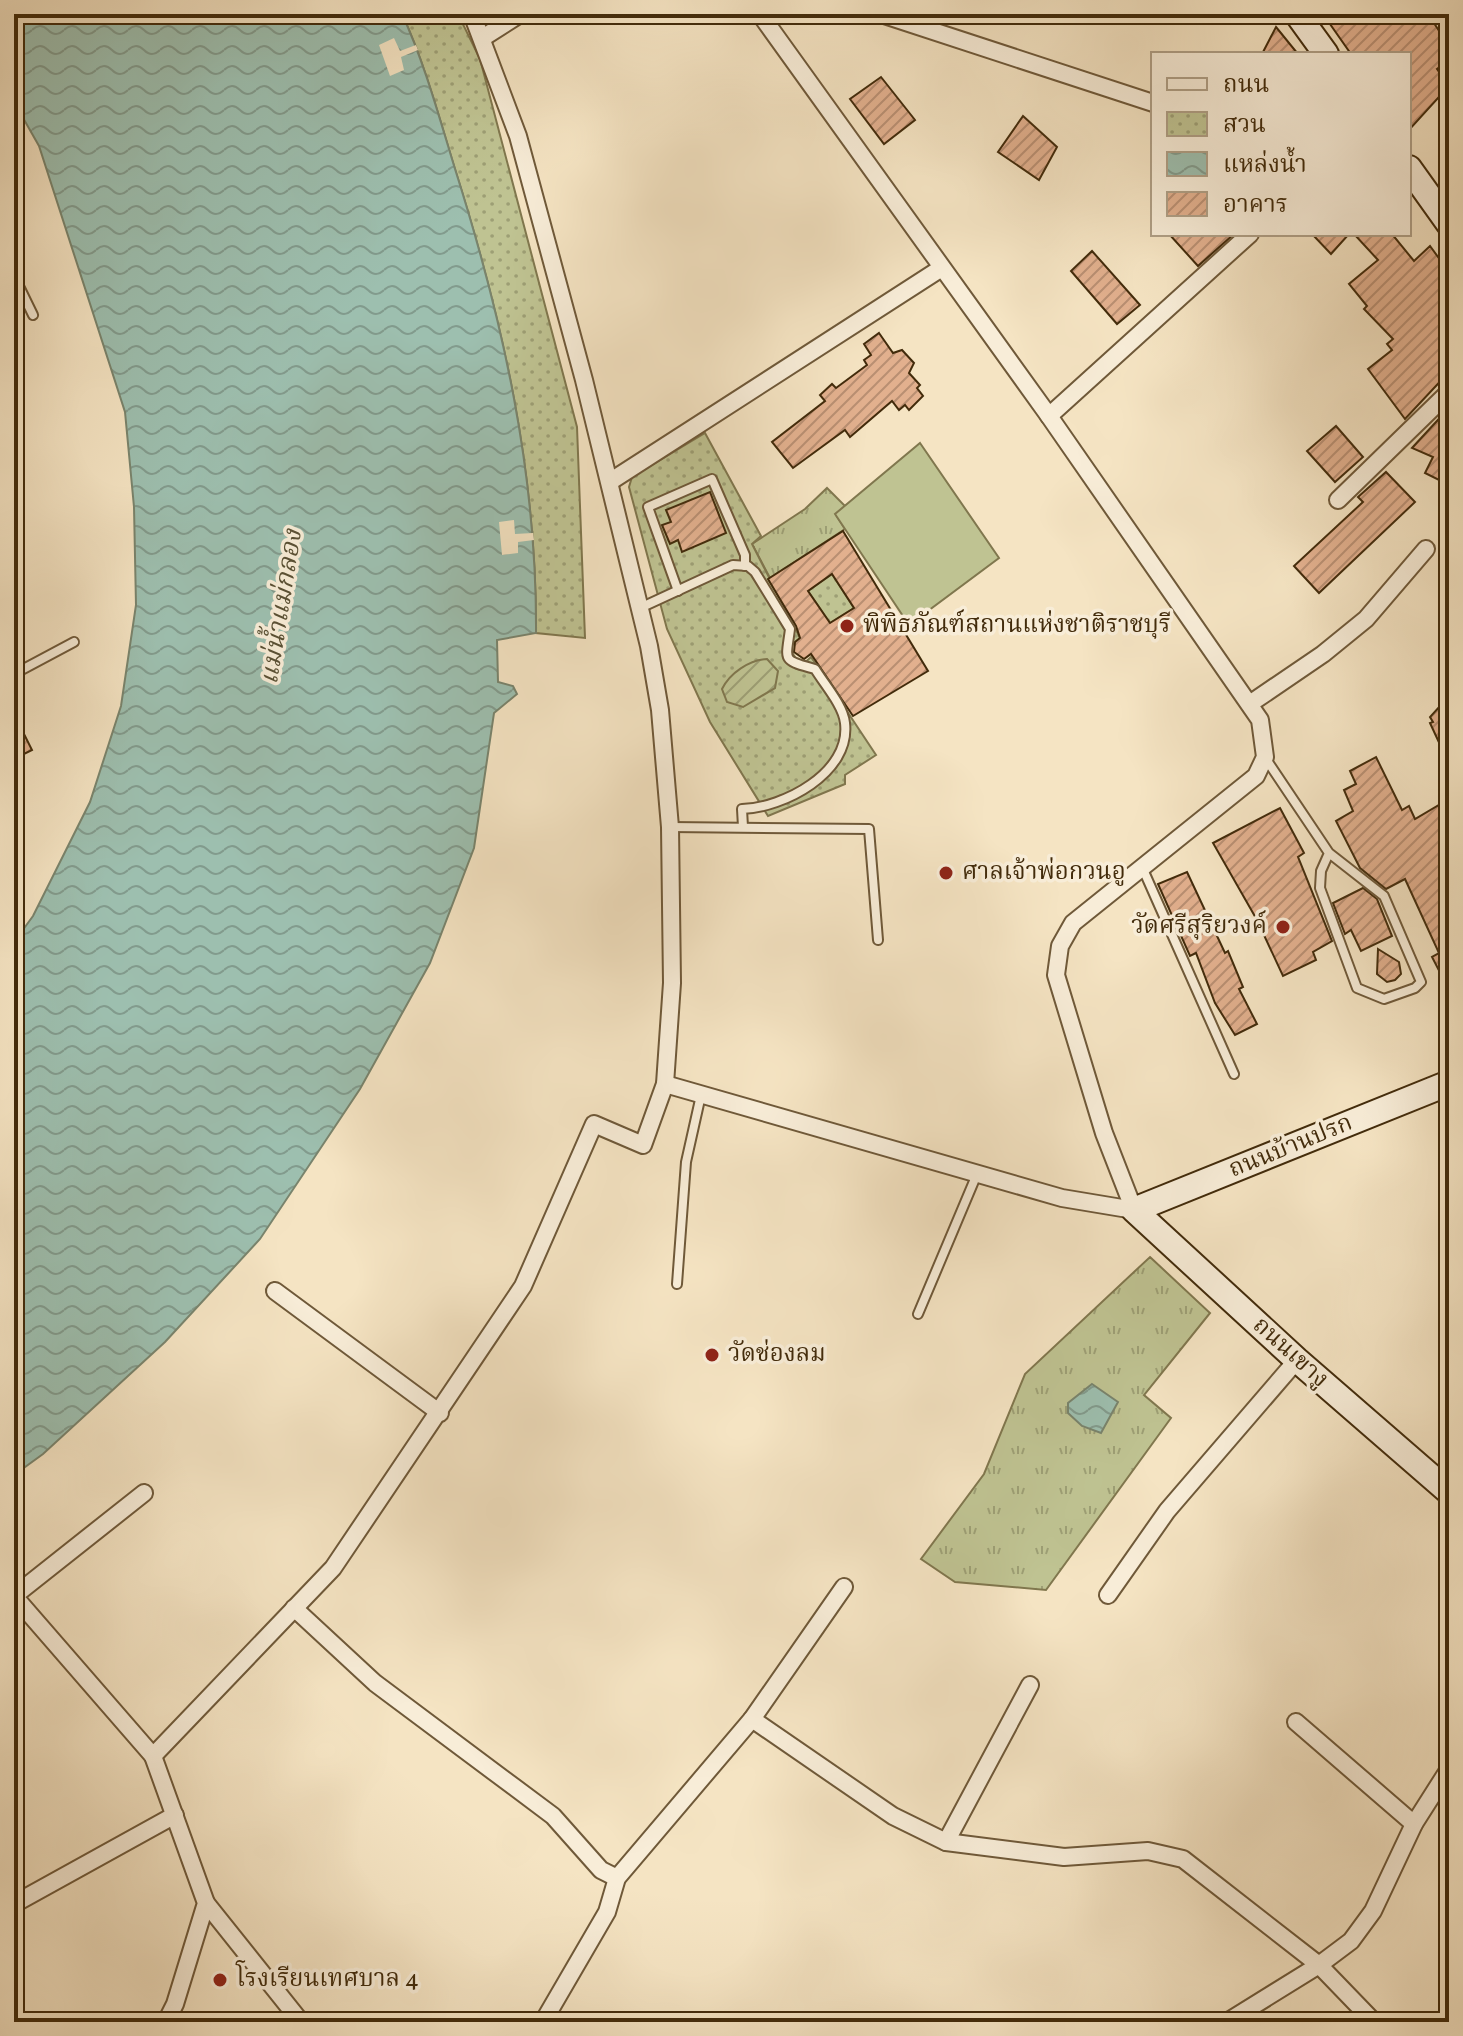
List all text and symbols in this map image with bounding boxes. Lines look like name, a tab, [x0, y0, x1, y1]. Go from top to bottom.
legend	[1151, 52, 1411, 236]
text: ถนน	[1223, 69, 1269, 103]
text: สวน	[1223, 109, 1266, 143]
text: แหล่งน้ำ	[1223, 146, 1307, 183]
text: อาคาร	[1223, 189, 1288, 223]
water label: แม่น้ำแม่กลอง	[249, 525, 312, 687]
place label: พิพิธภัณฑ์สถานแห่งชาติราชบุรี	[863, 608, 1171, 643]
marker: พิพิธภัณฑ์สถานแห่งชาติราชบุรี	[838, 617, 856, 635]
place label: ศาลเจ้าพ่อกวนอู	[962, 856, 1126, 890]
marker: ศาลเจ้าพ่อกวนอู	[937, 864, 955, 882]
place label: วัดศรีสุริยวงค์	[1131, 909, 1267, 944]
marker: วัดศรีสุริยวงค์	[1274, 918, 1292, 936]
street label: ถนนบ้านปรก	[1224, 1107, 1358, 1187]
street label: ถนนเขางู	[1244, 1310, 1336, 1396]
place label: วัดช่องลม	[728, 1338, 826, 1372]
marker: วัดช่องลม	[703, 1346, 721, 1364]
place label: โรงเรียนเทศบาล 4	[235, 1960, 419, 1997]
marker: โรงเรียนเทศบาล 4	[211, 1971, 229, 1989]

